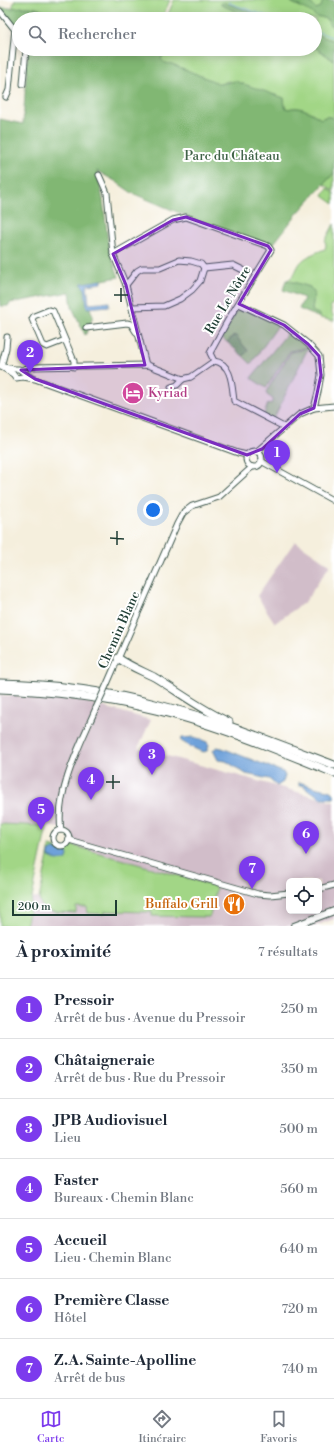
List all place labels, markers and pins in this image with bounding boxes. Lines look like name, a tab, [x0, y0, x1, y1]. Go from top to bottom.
pin: 2	[17, 340, 43, 373]
hotel icon: Kyriad	[120, 380, 146, 406]
place label: Kyriad	[148, 385, 188, 401]
pin: 1	[264, 440, 290, 473]
pin: 3	[139, 742, 165, 775]
pin: 4	[78, 767, 104, 800]
pin: 5	[28, 797, 54, 830]
pin: 6	[293, 821, 319, 854]
pin: 7	[239, 856, 265, 889]
restaurant icon: Buffalo Grill	[221, 891, 247, 917]
place label: Buffalo Grill	[144, 896, 218, 912]

